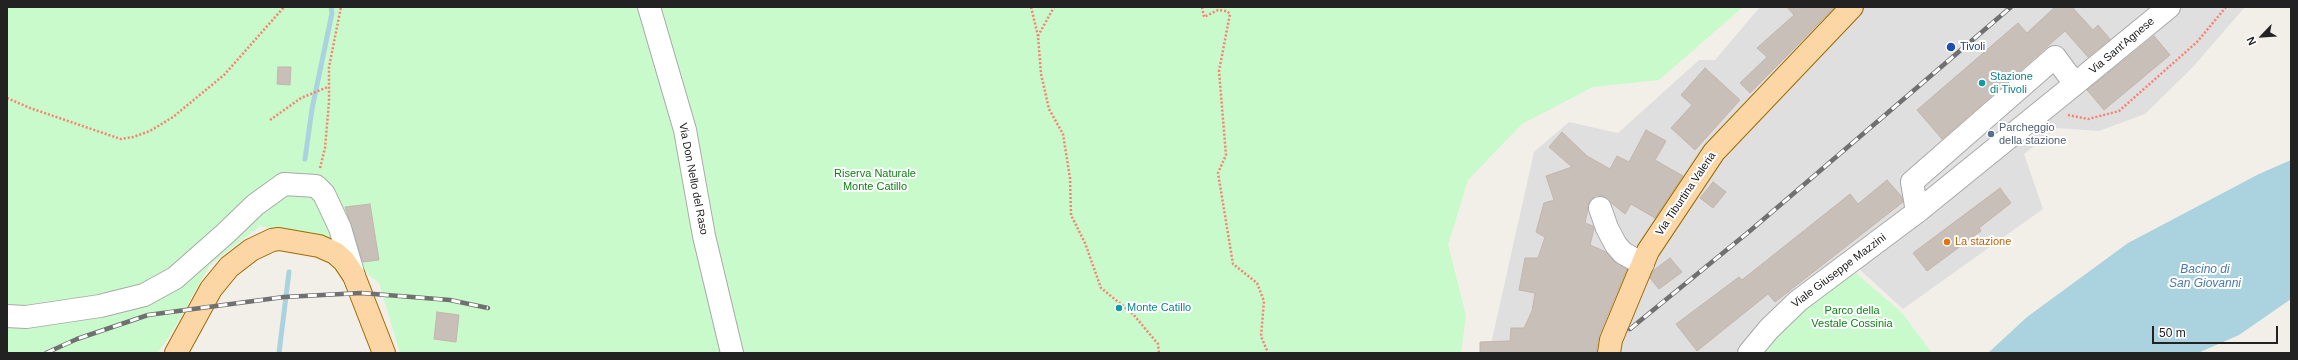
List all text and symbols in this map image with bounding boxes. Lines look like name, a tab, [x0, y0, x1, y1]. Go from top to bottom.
street label: Via Sant'Agnese	[2087, 15, 2157, 77]
north arrow	[2242, 16, 2282, 56]
text: N	[2244, 35, 2258, 47]
place label: Tivoli	[1960, 40, 1985, 54]
marker: Tivoli	[1945, 41, 1957, 53]
place label: Stazione di Tivoli	[1990, 70, 2033, 96]
marker: Stazione di Tivoli	[1977, 78, 1987, 88]
place label: Parcheggio della stazione	[1999, 121, 2066, 147]
street label: Via Don Nello del Raso	[676, 122, 710, 236]
marker: Parcheggio della stazione	[1986, 129, 1996, 139]
street label: Via Tiburtina Valeria	[1653, 150, 1719, 238]
park label: Riserva Naturale Monte Catillo	[834, 167, 916, 193]
street label: Viale Giuseppe Mazzini	[1789, 231, 1889, 311]
place label: La stazione	[1955, 235, 2011, 249]
marker: La stazione	[1942, 237, 1952, 247]
water label: Bacino di San Giovanni	[2169, 263, 2241, 291]
place label: Monte Catillo	[1127, 301, 1191, 315]
marker: Monte Catillo	[1114, 303, 1124, 313]
park label: Parco della Vestale Cossinia	[1811, 304, 1893, 330]
scale bar	[2154, 318, 2280, 344]
text: 50 m	[2159, 326, 2186, 340]

